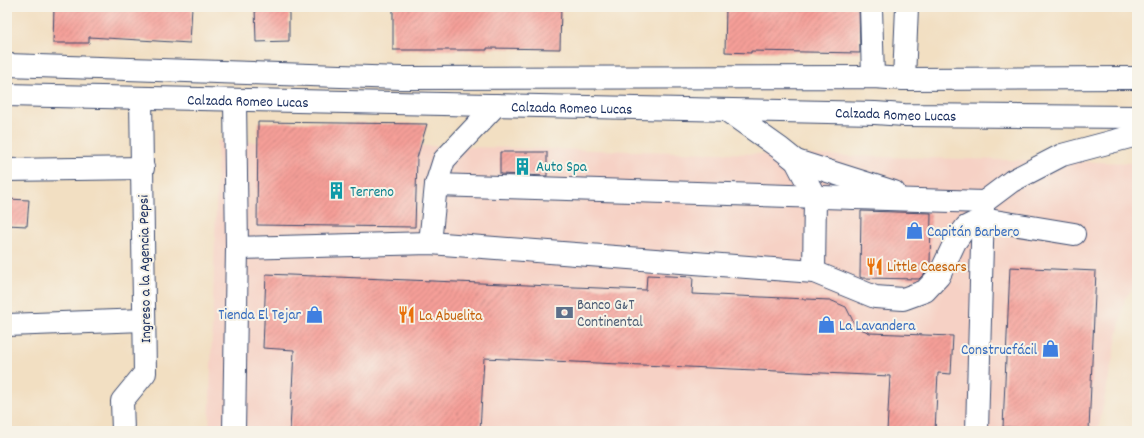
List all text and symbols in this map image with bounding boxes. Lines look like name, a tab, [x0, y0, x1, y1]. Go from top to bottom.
street label: Calzada Romeo Lucas	[187, 90, 309, 115]
street label: Calzada Romeo Lucas	[511, 97, 633, 122]
street label: Calzada Romeo Lucas	[835, 103, 957, 128]
building icon: Auto Spa	[513, 156, 533, 176]
place label: Auto Spa	[536, 157, 588, 179]
building icon: Terreno	[327, 181, 347, 201]
place label: Terreno	[350, 182, 394, 204]
street label: Ingreso a la Agencia Pepsi	[134, 194, 158, 343]
shop icon: Capitán Barbero	[904, 221, 924, 241]
place label: Capitán Barbero	[927, 222, 1020, 244]
restaurant icon: Little Caesars	[864, 256, 884, 276]
place label: Little Caesars	[887, 257, 967, 279]
place label: Banco G&T Continental	[577, 295, 643, 334]
bank icon: Banco G&T Continental	[554, 303, 574, 323]
shop icon: Tienda El Tejar	[304, 304, 324, 324]
place label: Tienda El Tejar	[218, 305, 301, 327]
restaurant icon: La Abuelita	[396, 305, 416, 325]
place label: La Abuelita	[419, 306, 483, 328]
shop icon: La Lavandera	[816, 315, 836, 335]
place label: La Lavandera	[839, 316, 916, 338]
shop icon: Construcfácil	[1040, 339, 1060, 359]
place label: Construcfácil	[961, 340, 1037, 362]

